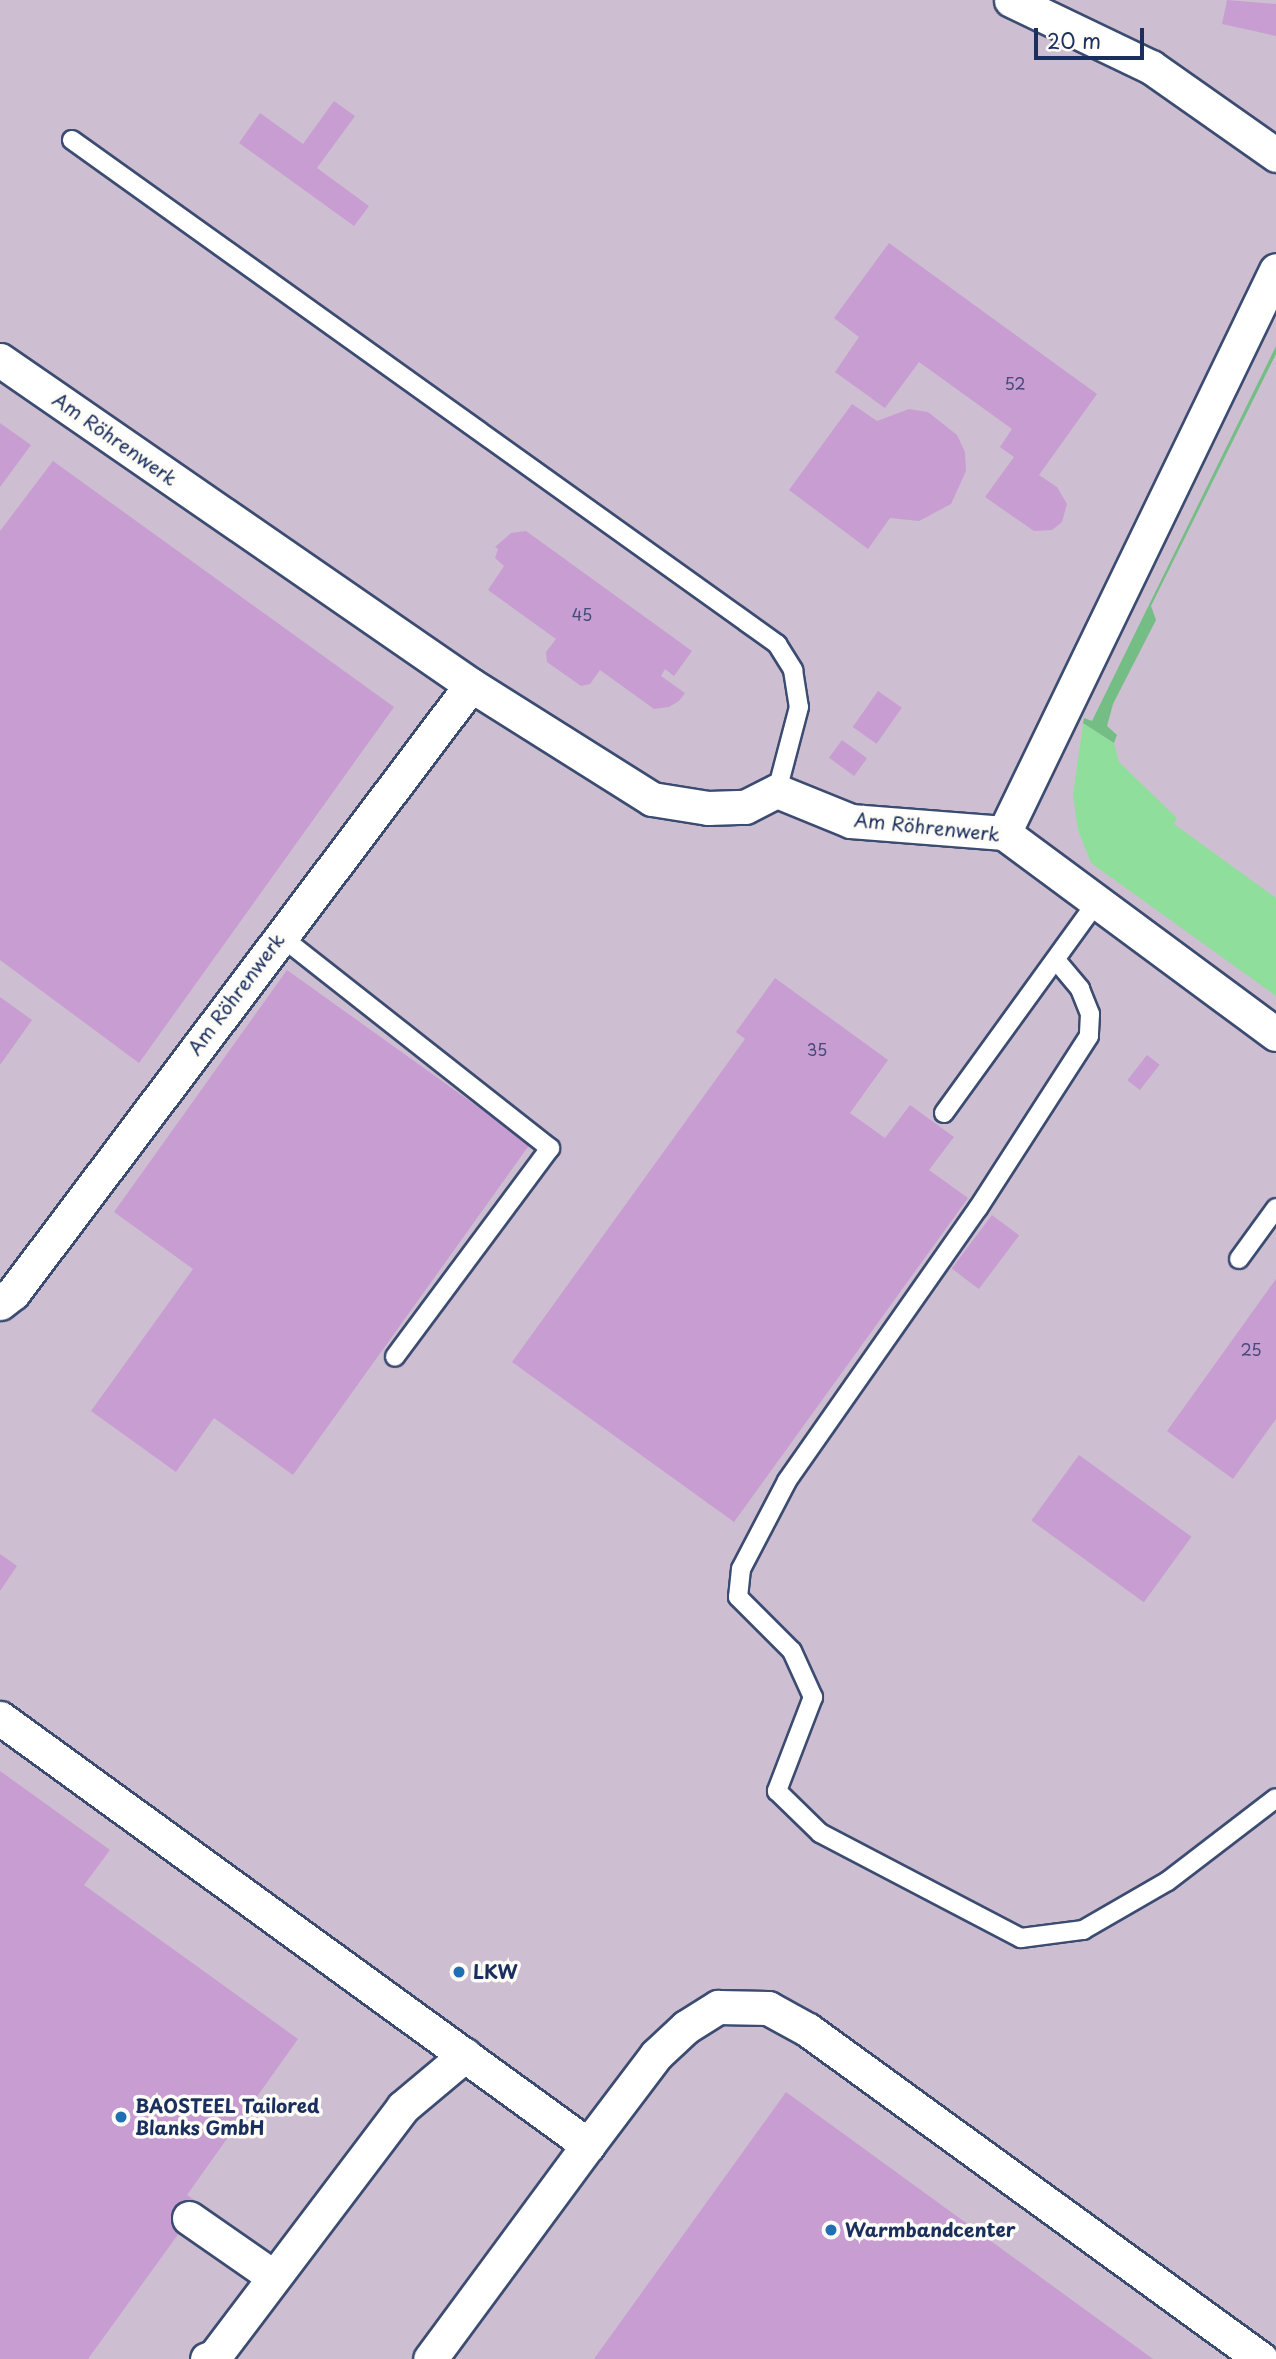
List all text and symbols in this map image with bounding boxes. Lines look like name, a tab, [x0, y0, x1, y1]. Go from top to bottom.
scale bar	[1038, 14, 1148, 58]
text: 20 m	[1047, 24, 1101, 56]
house number: 52	[1004, 373, 1026, 393]
street label: Am Röhrenwerk	[48, 387, 182, 491]
house number: 45	[572, 604, 592, 624]
street label: Am Röhrenwerk	[852, 808, 1002, 846]
street label: Am Röhrenwerk	[182, 928, 290, 1060]
house number: 35	[807, 1039, 827, 1059]
house number: 25	[1240, 1339, 1262, 1359]
place label: LKW	[473, 1961, 517, 1983]
marker: LKW	[451, 1964, 467, 1980]
place label: BAOSTEEL Tailored Blanks GmbH	[135, 2095, 321, 2139]
marker: BAOSTEEL Tailored Blanks GmbH	[113, 2109, 129, 2125]
place label: Warmbandcenter	[845, 2219, 1016, 2241]
marker: Warmbandcenter	[823, 2222, 839, 2238]

